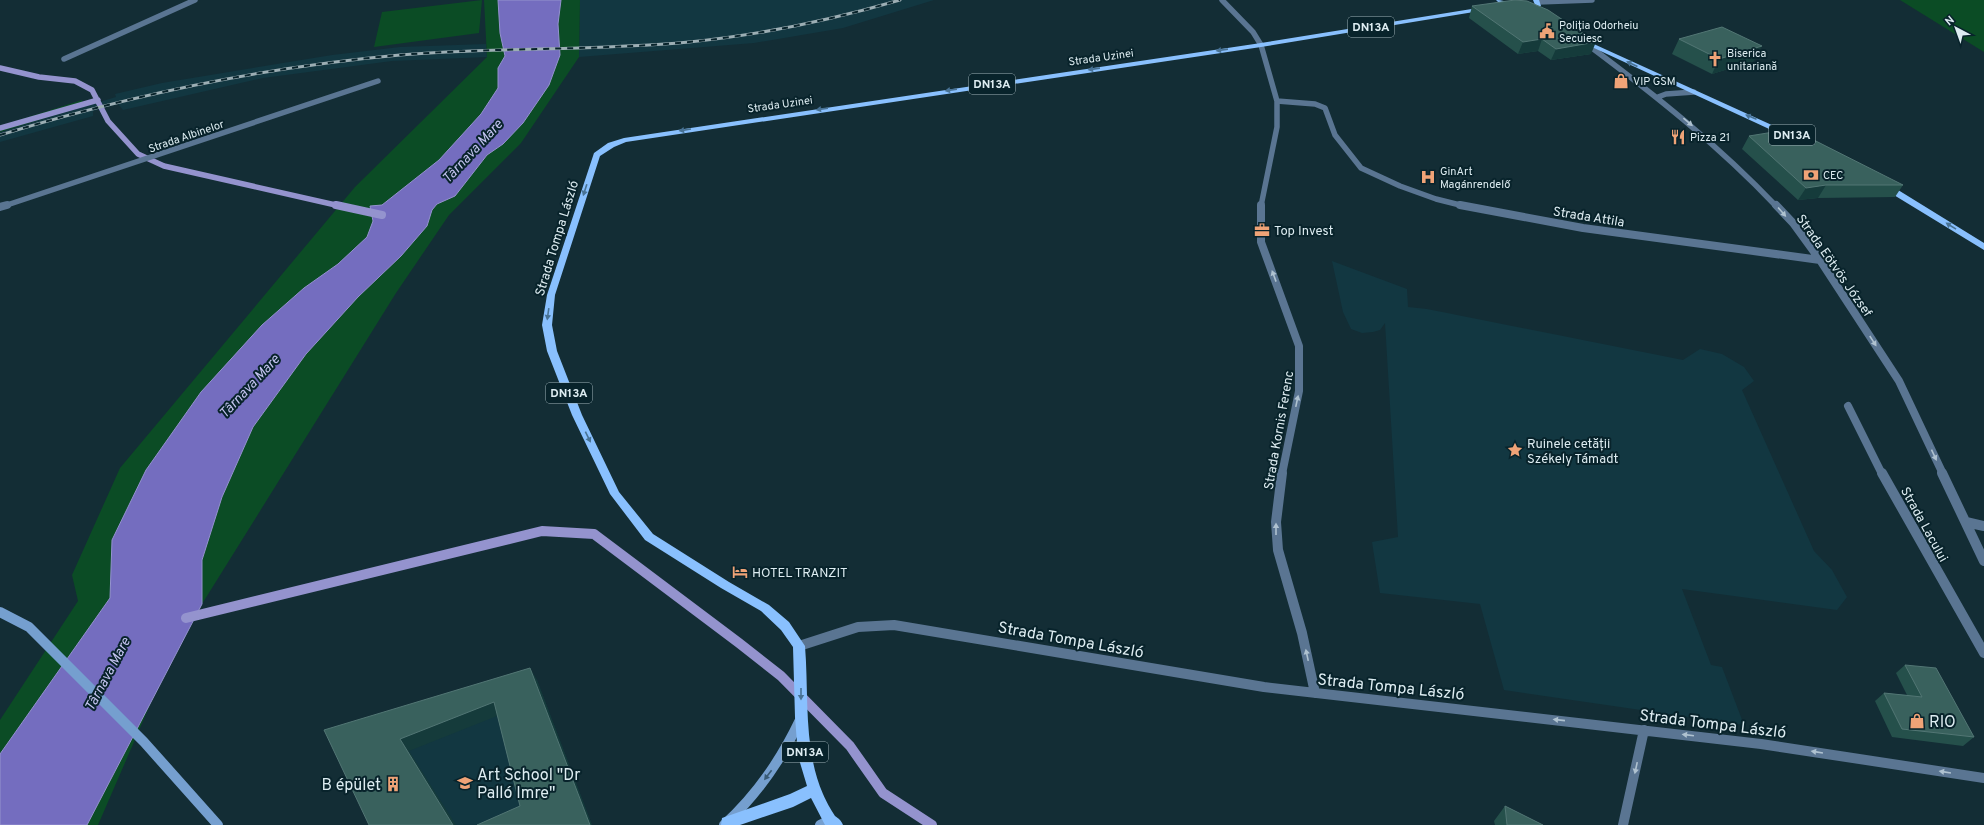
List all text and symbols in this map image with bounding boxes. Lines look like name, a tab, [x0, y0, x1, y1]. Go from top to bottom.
north arrow	[1936, 8, 1976, 48]
text: N	[1943, 13, 1958, 29]
road number: DN13A	[1348, 17, 1394, 37]
place label: Poliția Odorheiu Secuiesc	[1559, 19, 1639, 46]
public building icon: Poliția Odorheiu Secuiesc	[1538, 22, 1556, 40]
street label: Strada Uzinei	[1068, 46, 1135, 69]
one-way arrow	[1216, 47, 1228, 53]
place label: Biserica unitariană	[1727, 47, 1777, 74]
church icon: Biserica unitariană	[1706, 50, 1724, 68]
one-way arrow	[1626, 61, 1638, 67]
one-way arrow	[1087, 66, 1100, 72]
shop icon: VIP GSM	[1612, 72, 1630, 90]
road number: DN13A	[969, 74, 1015, 94]
place label: VIP GSM	[1633, 75, 1676, 89]
one-way arrow	[945, 87, 957, 93]
street label: Strada Uzinei	[747, 93, 814, 116]
one-way arrow	[816, 106, 829, 112]
one-way arrow	[1746, 114, 1757, 120]
water label: Târnava Mare	[439, 116, 507, 187]
street label: Strada Albinelor	[147, 117, 227, 156]
one-way arrow	[1683, 118, 1694, 127]
road number: DN13A	[1769, 125, 1815, 145]
one-way arrow	[679, 127, 691, 133]
restaurant icon: Pizza 21	[1669, 128, 1687, 146]
place label: Pizza 21	[1690, 131, 1730, 145]
place label: GinArt Magánrendelő	[1440, 165, 1511, 192]
bank icon: CEC	[1802, 166, 1820, 184]
hospital icon: GinArt Magánrendelő	[1419, 168, 1437, 186]
place label: CEC	[1823, 169, 1843, 183]
street label: Strada Tompa László	[533, 179, 583, 298]
one-way arrow	[582, 185, 588, 197]
street label: Strada Attila	[1552, 204, 1626, 232]
one-way arrow	[1778, 206, 1787, 217]
street label: Strada Eötvös József	[1792, 212, 1875, 321]
office icon: Top Invest	[1253, 221, 1271, 239]
one-way arrow	[1946, 222, 1956, 230]
place label: Top Invest	[1274, 224, 1333, 240]
one-way arrow	[1270, 269, 1276, 281]
one-way arrow	[545, 308, 551, 320]
one-way arrow	[1869, 336, 1877, 346]
water label: Târnava Mare	[216, 351, 284, 422]
street label: Strada Kornis Ferenc	[1262, 370, 1298, 491]
road number: DN13A	[546, 383, 592, 403]
one-way arrow	[1295, 395, 1301, 407]
one-way arrow	[585, 431, 591, 442]
place label: Ruinele cetății Székely Támadt	[1527, 437, 1619, 468]
place icon: Ruinele cetății Székely Támadt	[1506, 441, 1524, 459]
one-way arrow	[1931, 450, 1937, 461]
street label: Strada Lacului	[1896, 485, 1950, 565]
one-way arrow	[1273, 522, 1279, 535]
hotel icon: HOTEL TRANZIT	[731, 563, 749, 581]
place label: HOTEL TRANZIT	[752, 566, 848, 582]
street label: Strada Tompa László	[996, 618, 1145, 664]
water label: Târnava Mare	[82, 634, 135, 714]
one-way arrow	[1303, 648, 1309, 661]
street label: Strada Tompa László	[1316, 670, 1465, 706]
one-way arrow	[798, 688, 804, 701]
street label: Strada Tompa László	[1638, 706, 1787, 744]
shop icon: RIO	[1908, 712, 1926, 730]
place label: RIO	[1929, 713, 1956, 733]
one-way arrow	[1553, 717, 1565, 723]
one-way arrow	[1682, 732, 1694, 738]
road number: DN13A	[782, 742, 828, 762]
one-way arrow	[1811, 749, 1823, 755]
one-way arrow	[1632, 762, 1638, 774]
place label: Art School "Dr Palló Imre"	[477, 766, 580, 804]
one-way arrow	[1939, 769, 1952, 775]
one-way arrow	[764, 770, 772, 781]
school or university icon: Art School "Dr Palló Imre"	[456, 774, 474, 792]
building icon: B épület	[384, 775, 402, 793]
place label: B épület	[321, 776, 381, 796]

